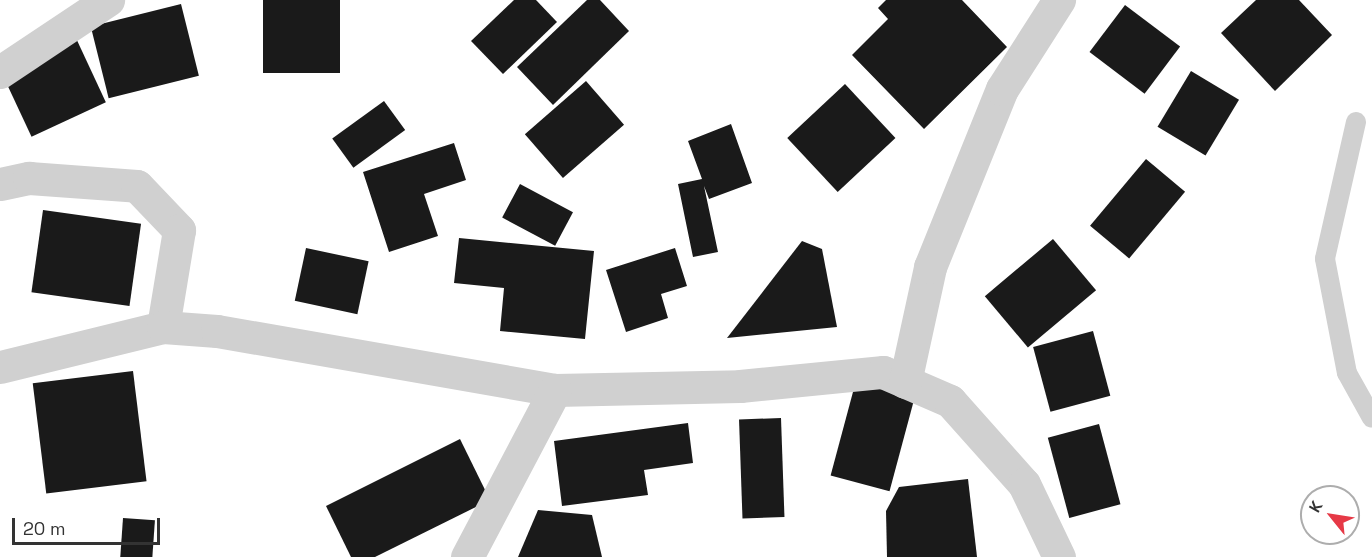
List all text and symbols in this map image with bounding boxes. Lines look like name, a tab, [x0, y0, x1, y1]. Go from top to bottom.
north arrow	[1300, 485, 1360, 545]
text: K	[1304, 497, 1327, 516]
scale bar	[15, 506, 164, 544]
text: 20 m	[23, 517, 66, 540]

